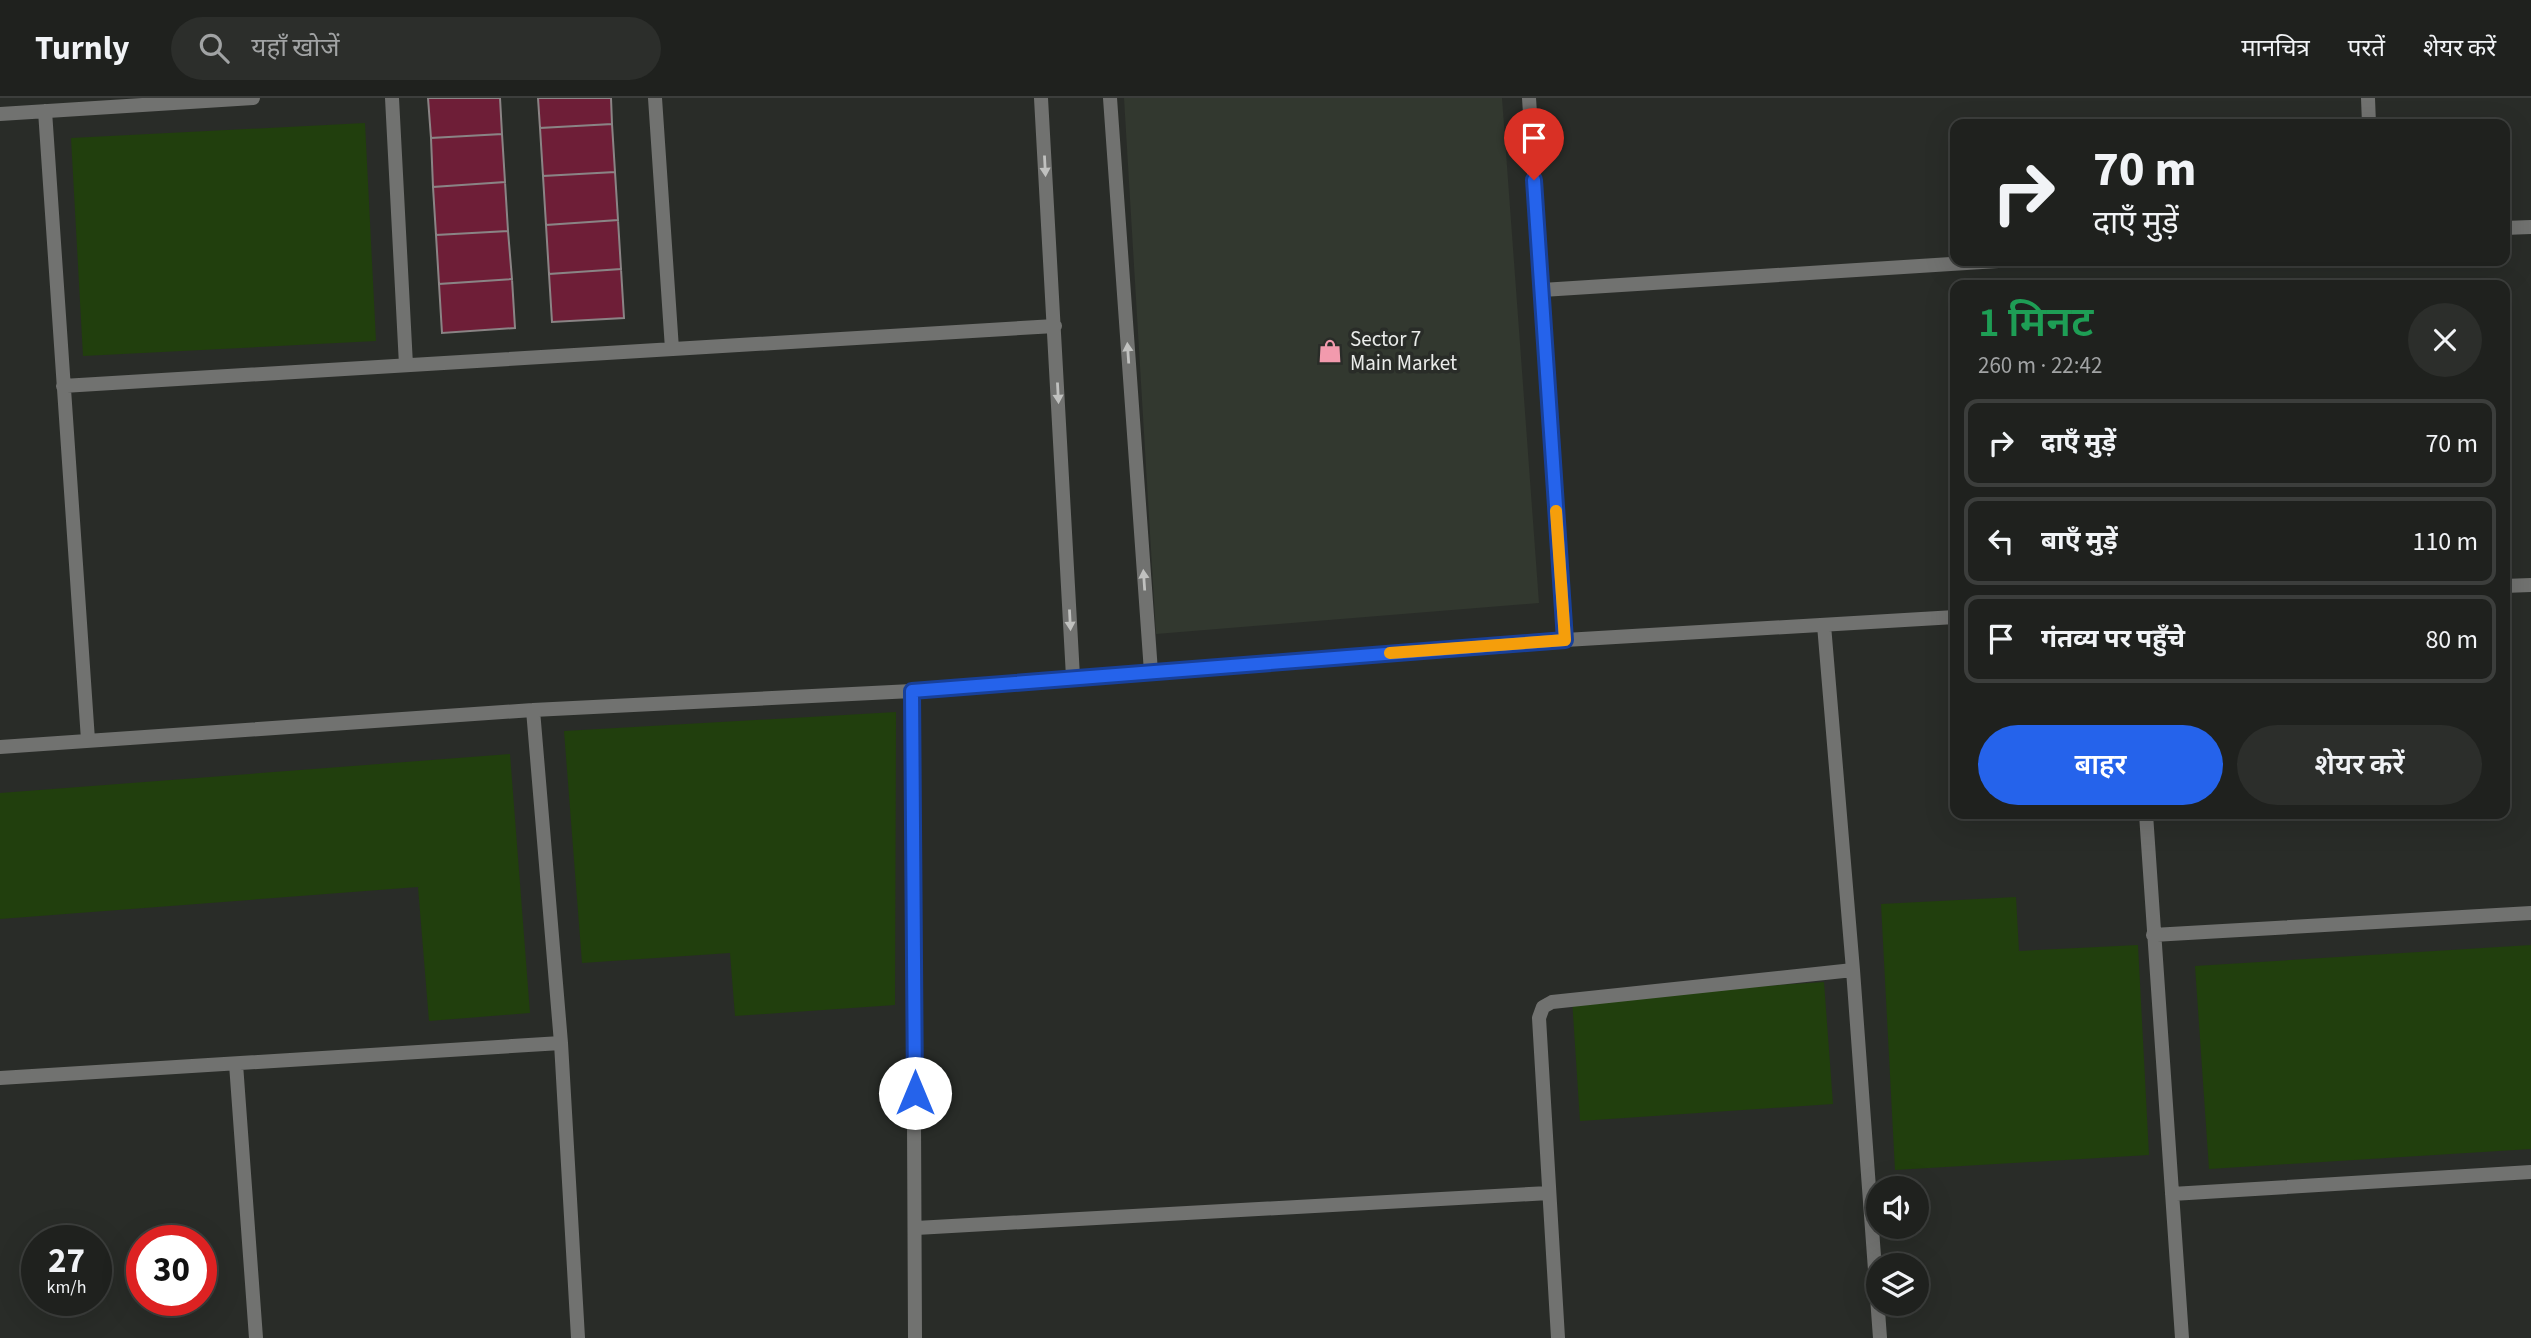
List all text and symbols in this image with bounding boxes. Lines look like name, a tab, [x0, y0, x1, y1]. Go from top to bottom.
search box	[171, 17, 661, 80]
text: Turnly	[35, 25, 129, 72]
icon: search	[195, 29, 233, 67]
text: यहाँ खोजें	[251, 29, 339, 66]
text: मानचित्र	[2241, 31, 2310, 66]
text: परतें	[2348, 31, 2385, 66]
text: शेयर करें	[2423, 31, 2496, 66]
pin	[1504, 108, 1564, 180]
icon: arrive	[1515, 119, 1553, 157]
text: 70 m	[2093, 135, 2197, 205]
icon: right	[1978, 147, 2069, 238]
one-way arrow	[1040, 155, 1051, 177]
text: दाएँ मुड़ें	[2093, 200, 2179, 246]
text: 1 मिनट	[1978, 293, 2093, 353]
button: close	[2408, 303, 2482, 377]
place label: Sector 7 Main Market	[1350, 324, 1457, 378]
shop icon: Sector 7 Main Market	[1316, 337, 1344, 365]
one-way arrow	[1122, 342, 1133, 364]
text: 260 m · 22:42	[1978, 349, 2102, 382]
one-way arrow	[1053, 382, 1064, 404]
icon: right	[1982, 424, 2020, 462]
text: दाएँ मुड़ें	[2041, 424, 2116, 461]
text: 70 m	[2425, 425, 2478, 462]
icon: left	[1982, 522, 2020, 560]
text: बाएँ मुड़ें	[2041, 522, 2118, 559]
text: 110 m	[2412, 523, 2478, 560]
one-way arrow	[1138, 569, 1149, 591]
one-way arrow	[1064, 610, 1075, 632]
icon: arrive	[1982, 620, 2020, 658]
text: गंतव्य पर पहुँचे	[2041, 620, 2185, 657]
text: 80 m	[2425, 621, 2478, 658]
button: बाहर	[1978, 725, 2223, 805]
button: शेयर करें	[2237, 725, 2482, 805]
position arrow	[878, 1056, 952, 1130]
map controls	[1866, 1176, 1929, 1316]
button: sound	[1866, 1176, 1929, 1239]
speed limit sign: 30	[126, 1225, 217, 1316]
text: 27	[48, 1236, 85, 1286]
button: layers	[1866, 1253, 1929, 1316]
text: km/h	[47, 1275, 86, 1300]

